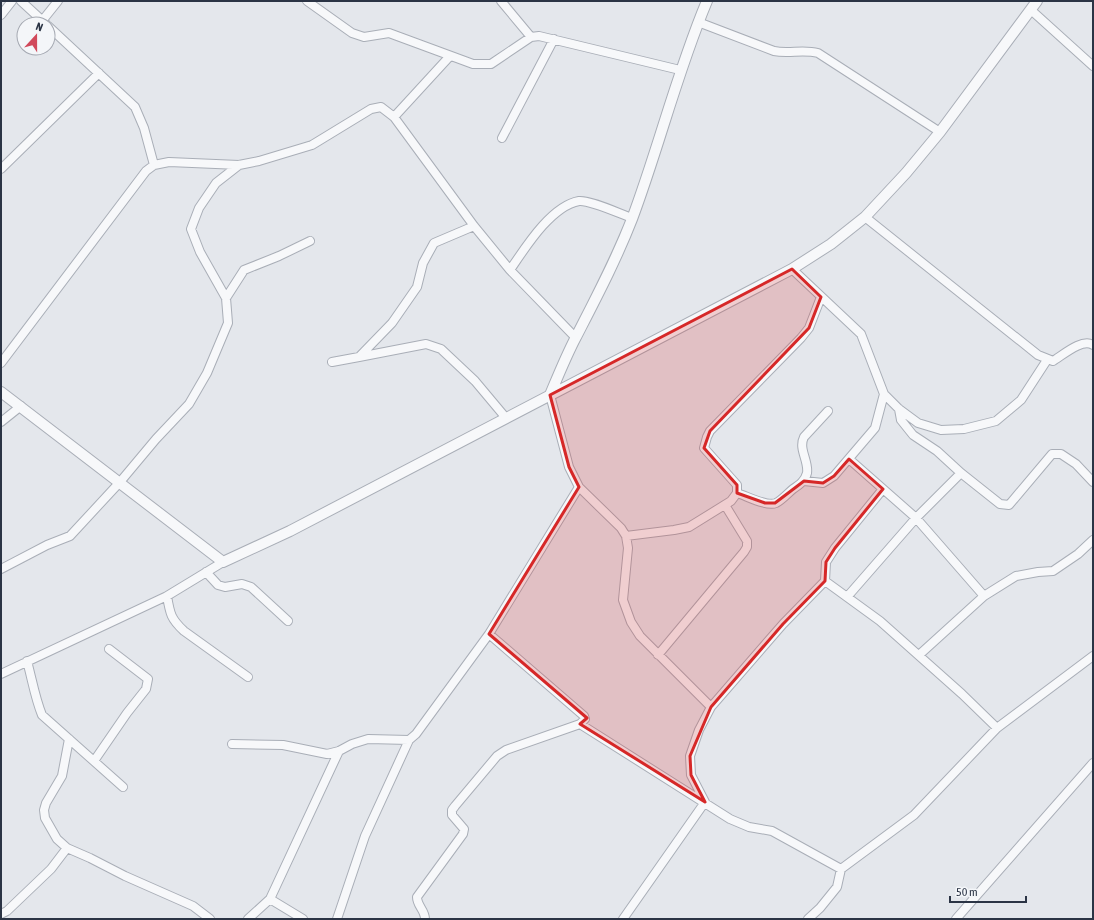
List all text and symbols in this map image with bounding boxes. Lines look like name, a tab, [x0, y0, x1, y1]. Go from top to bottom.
north arrow	[16, 16, 56, 56]
text: N	[34, 20, 45, 33]
scale bar	[950, 878, 1026, 904]
text: 50 m	[956, 885, 978, 899]

